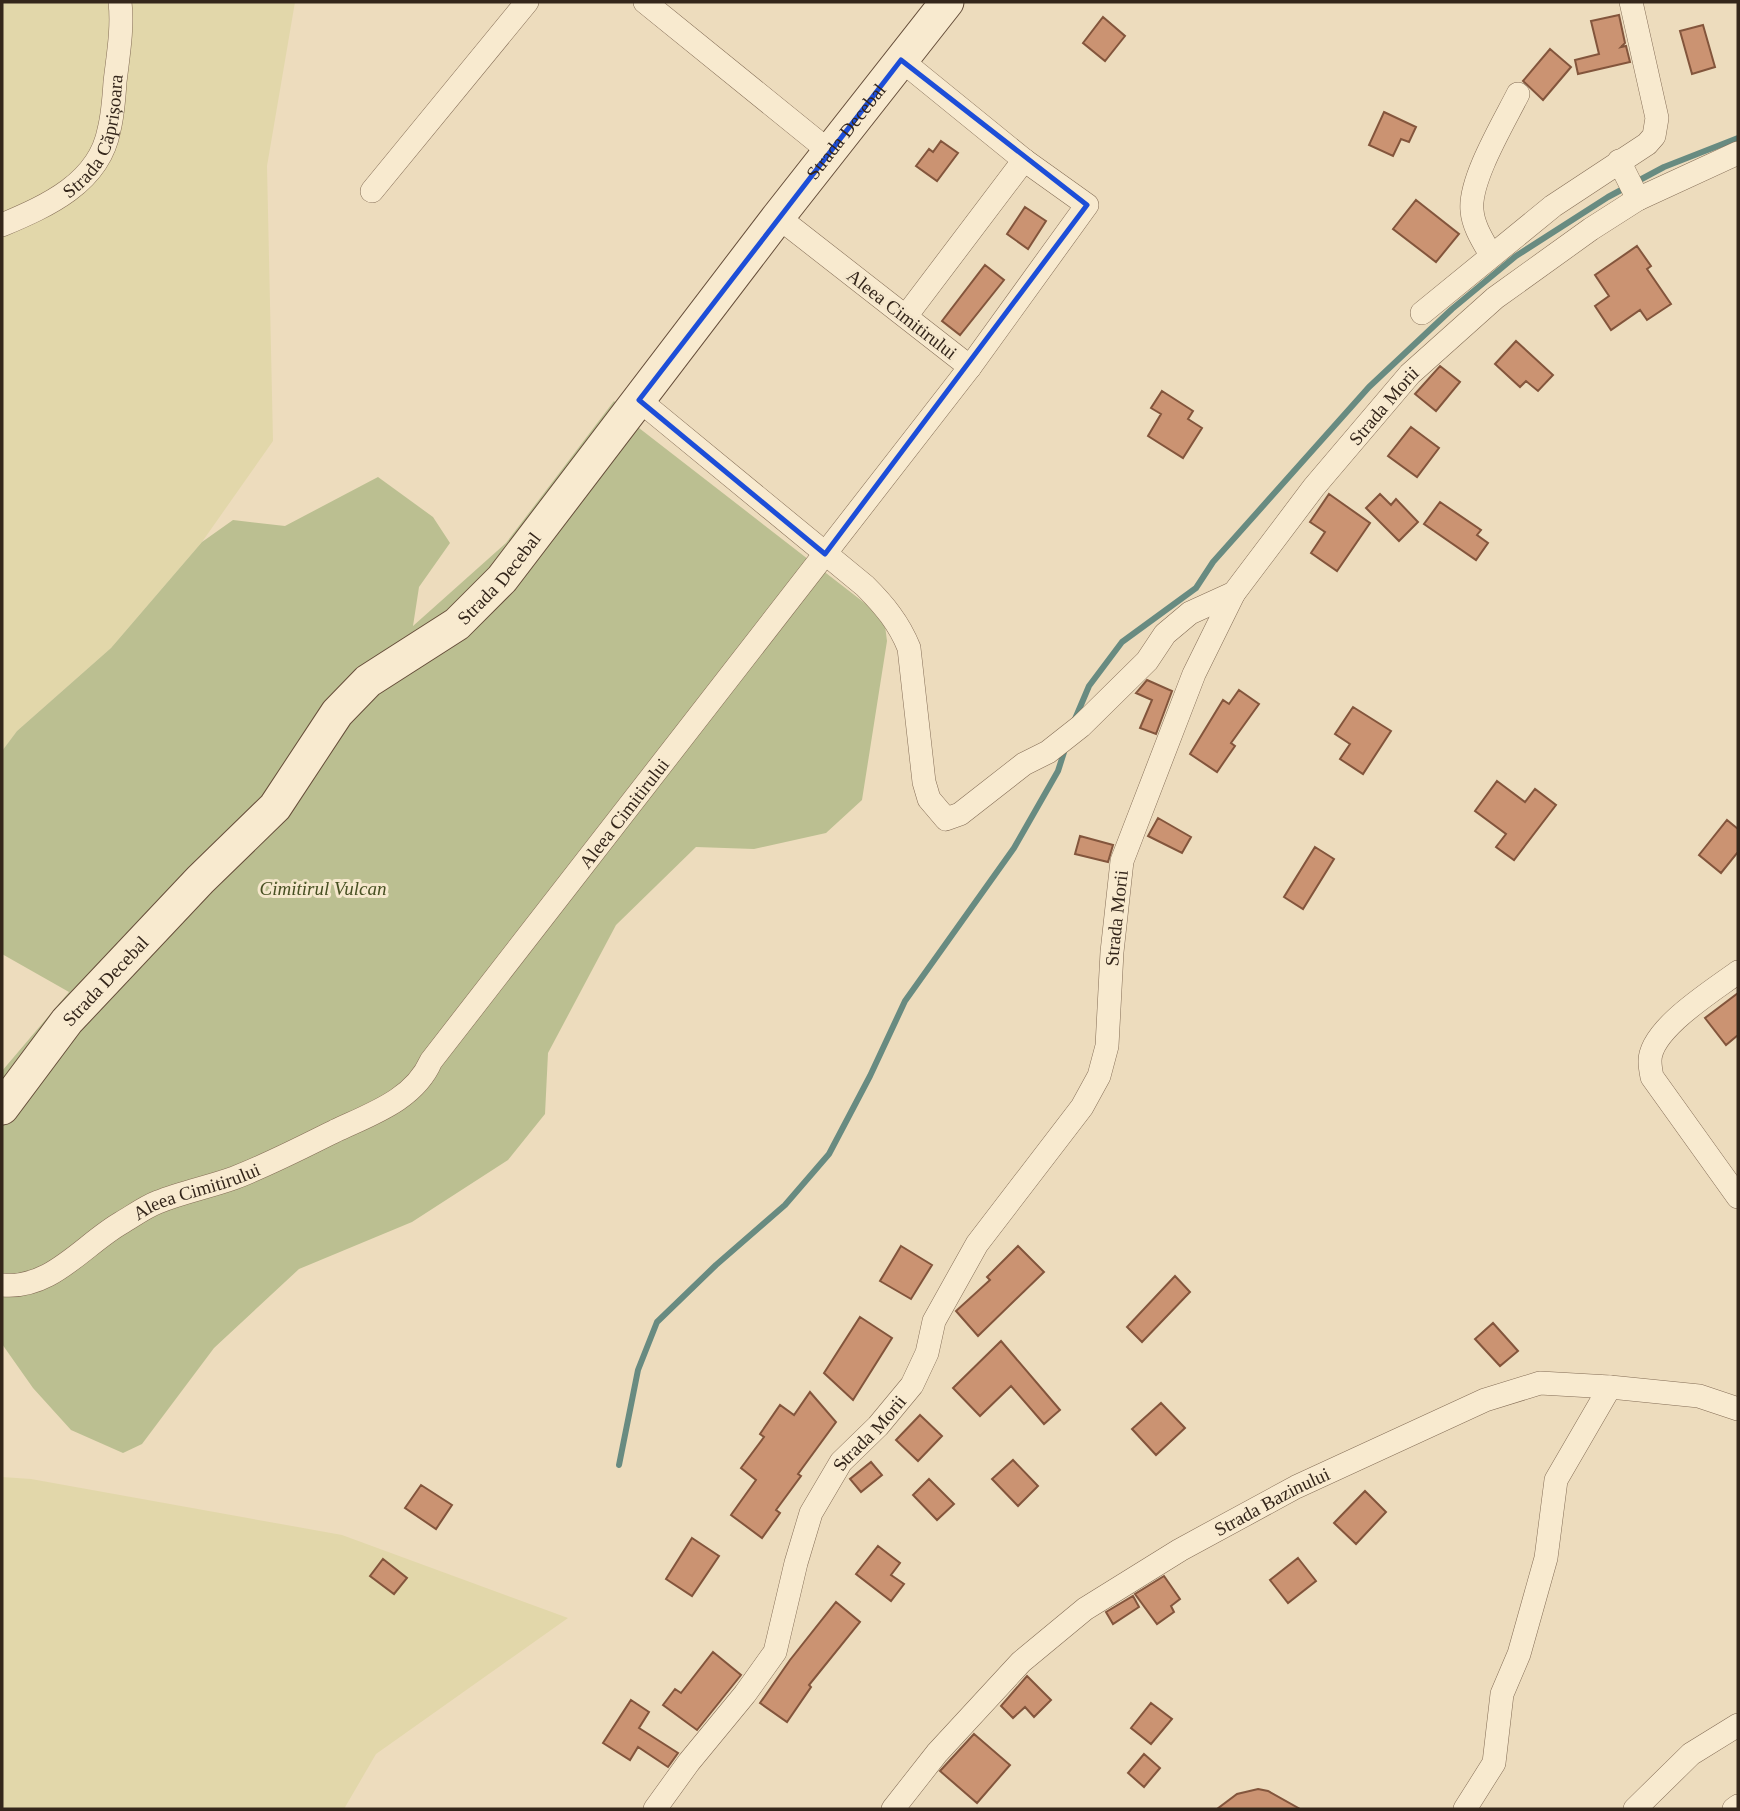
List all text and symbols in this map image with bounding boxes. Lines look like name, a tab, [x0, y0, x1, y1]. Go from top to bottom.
street label: Strada Căprișoara	[58, 73, 126, 202]
street label: Strada Decebal	[802, 79, 889, 183]
street label: Aleea Cimitirului	[843, 265, 961, 363]
street label: Strada Morii	[1344, 361, 1422, 449]
street label: Strada Decebal	[453, 528, 544, 628]
street label: Aleea Cimitirului	[574, 754, 673, 872]
street label: Strada Morii	[1101, 869, 1131, 967]
park label: Cimitirul Vulcan	[260, 878, 386, 899]
street label: Strada Decebal	[58, 931, 152, 1030]
street label: Aleea Cimitirului	[129, 1158, 263, 1224]
street label: Strada Morii	[828, 1391, 910, 1474]
street label: Strada Bazinului	[1210, 1463, 1333, 1540]

